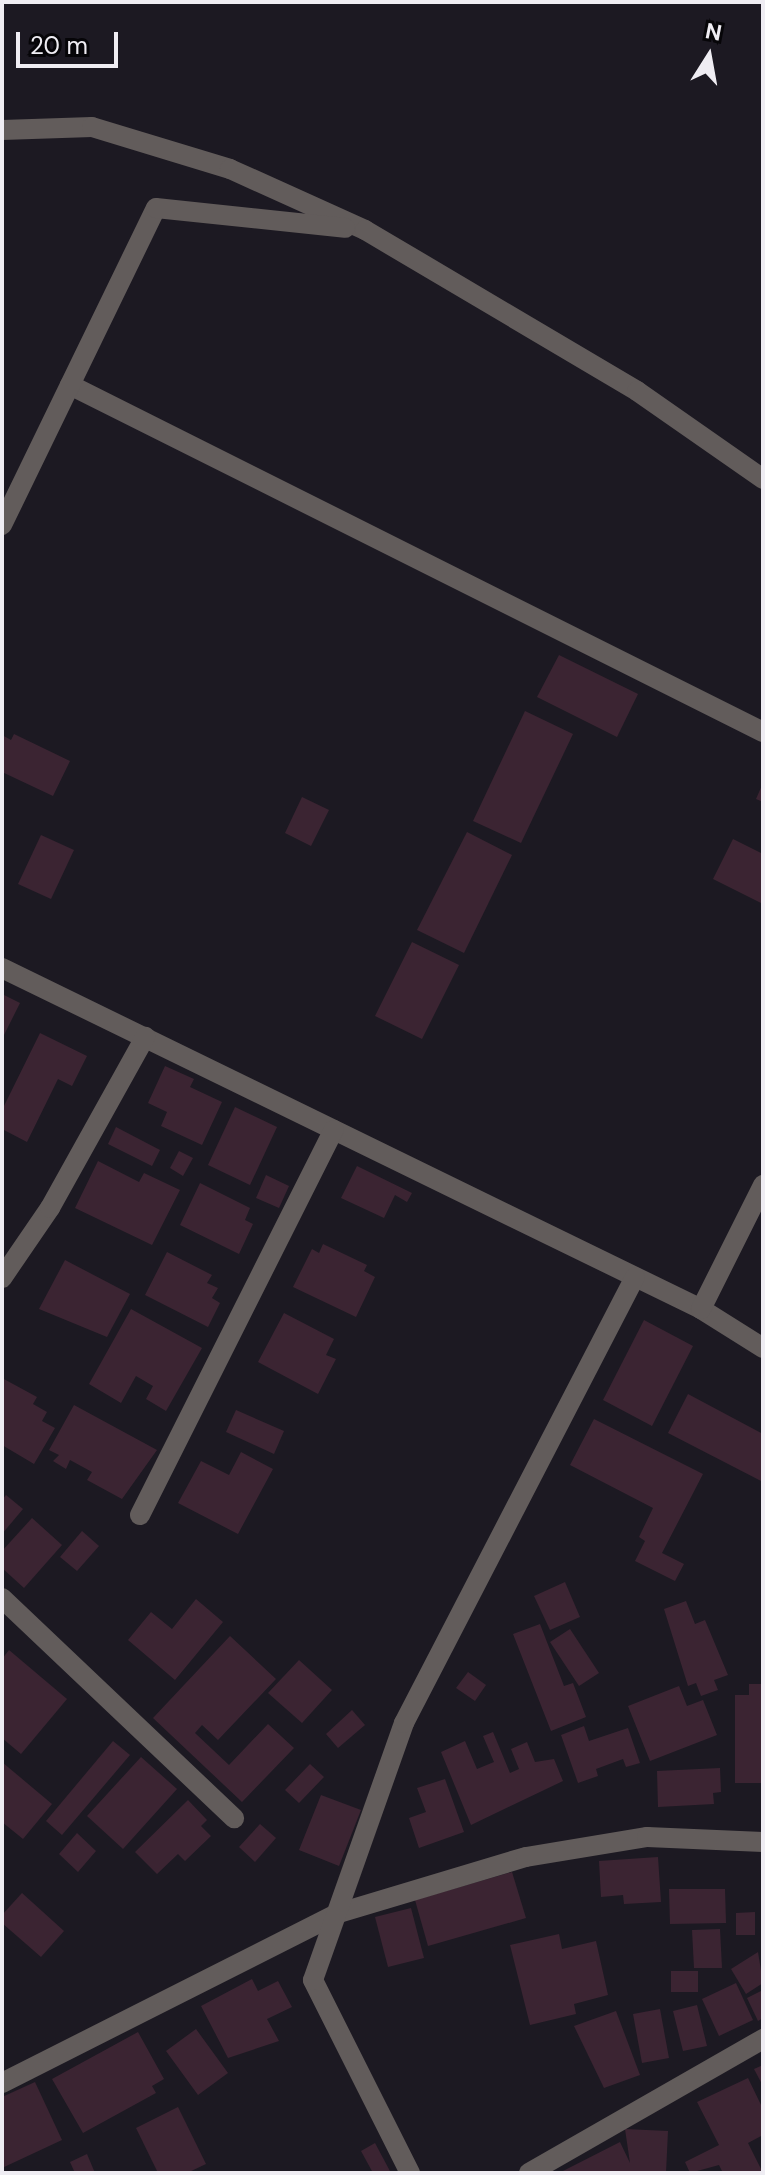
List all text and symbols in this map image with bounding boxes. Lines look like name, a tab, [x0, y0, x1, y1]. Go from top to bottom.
scale bar	[20, 16, 122, 66]
north arrow	[669, 16, 749, 96]
text: N	[703, 16, 724, 48]
text: 20 m	[30, 30, 88, 61]

